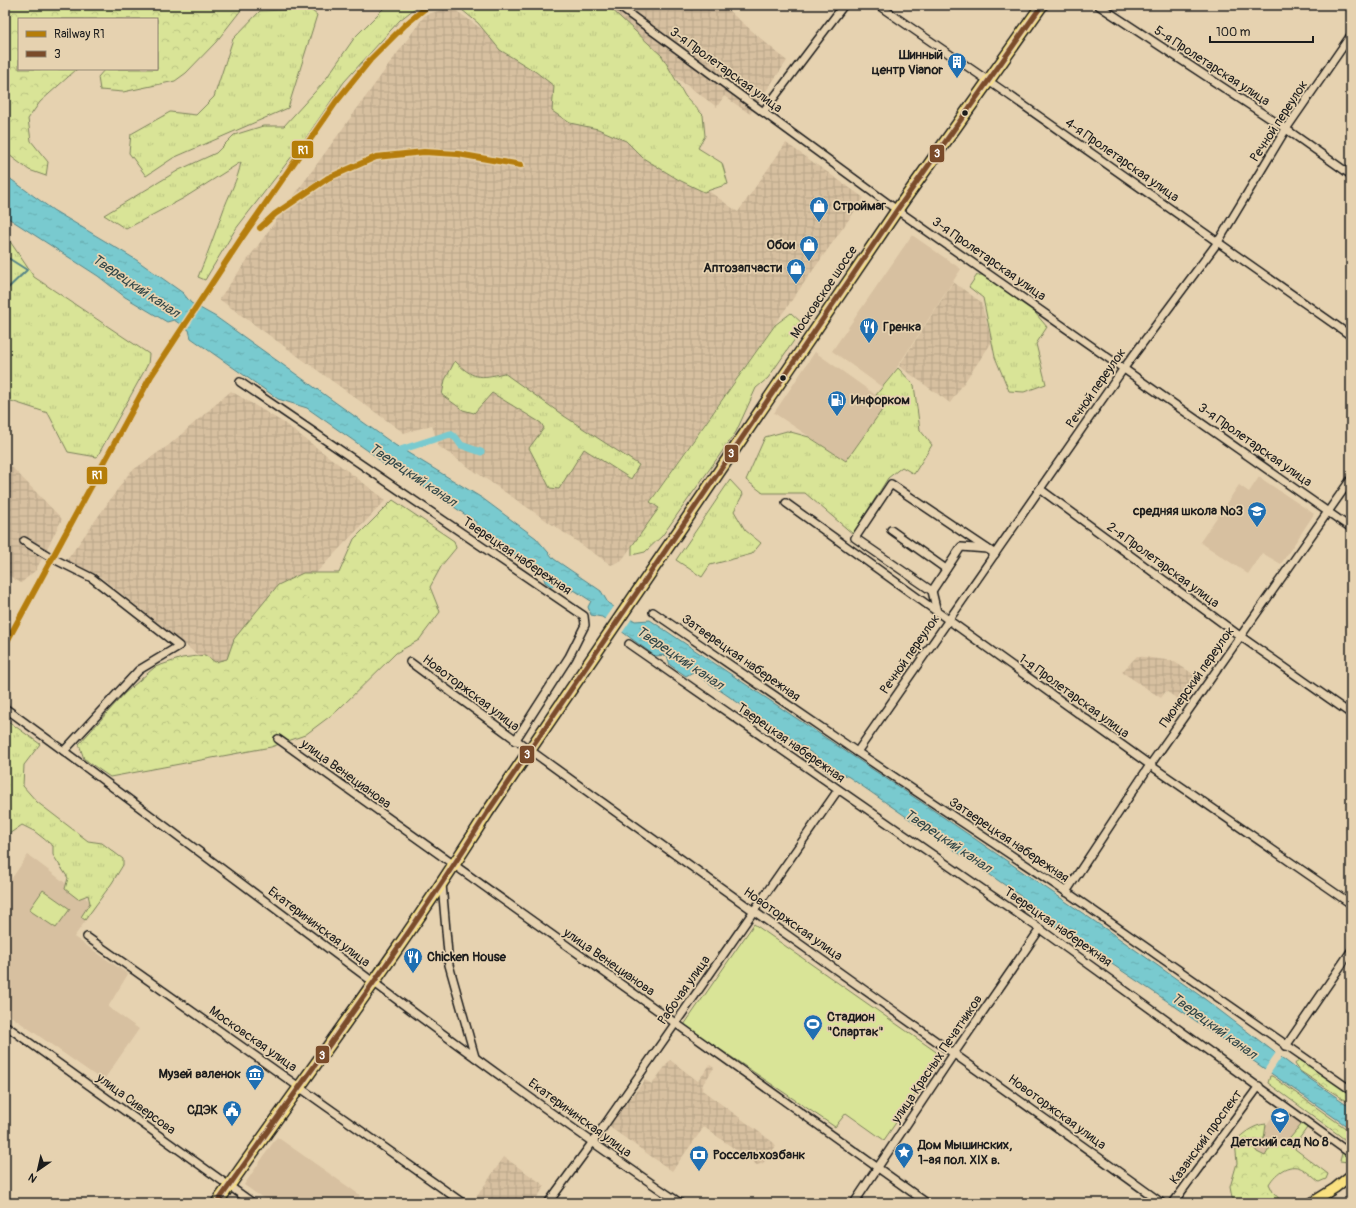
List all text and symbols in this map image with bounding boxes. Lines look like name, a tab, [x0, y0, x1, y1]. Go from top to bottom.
legend	[18, 18, 158, 70]
scale bar	[1210, 18, 1313, 44]
street label: 5-я Пролетарская улица	[1151, 23, 1273, 109]
street label: 3-я Пролетарская улица	[667, 24, 785, 116]
text: 100 m	[1216, 25, 1251, 40]
text: Railway R1	[54, 27, 105, 42]
text: 3	[54, 47, 61, 62]
place label: Шинный центр Vianor	[871, 47, 943, 78]
building icon: Шинный центр Vianor	[946, 51, 968, 79]
street label: Речной переулок	[1247, 77, 1311, 165]
unlabelled marker	[960, 108, 970, 118]
street label: 4-я Пролетарская улица	[1062, 115, 1182, 205]
line badge: R1	[291, 140, 314, 159]
text: R1	[298, 144, 308, 157]
line badge: 3	[929, 144, 945, 163]
text: 3	[934, 147, 940, 160]
shop icon: Строймаг	[808, 195, 830, 223]
place label: Строймаг	[833, 198, 887, 214]
street label: 3-я Пролетарская улица	[929, 214, 1049, 304]
shop icon: Обои	[798, 234, 820, 262]
place label: Обои	[767, 237, 795, 253]
street label: Московское шоссе	[787, 242, 861, 341]
water label: Тверецкий канал	[89, 251, 184, 322]
shop icon: Аптозапчасти	[785, 257, 807, 285]
place label: Аптозапчасти	[703, 260, 782, 276]
restaurant icon: Гренка	[858, 316, 880, 344]
place label: Гренка	[883, 319, 921, 335]
street label: Речной переулок	[1063, 345, 1130, 431]
unlabelled marker	[778, 373, 788, 383]
fuel station icon: Инфорком	[826, 389, 848, 417]
place label: Инфорком	[851, 392, 910, 408]
street label: 3-я Пролетарская улица	[1195, 400, 1315, 490]
water label: Тверецкий канал	[366, 440, 461, 511]
line badge: 3	[724, 444, 739, 463]
text: 3	[728, 447, 734, 460]
line badge: R1	[86, 466, 108, 485]
text: R1	[92, 469, 102, 482]
school or university icon: средняя школа №3	[1246, 500, 1268, 528]
place label: средняя школа №3	[1132, 503, 1243, 519]
street label: Тверецкая набережная	[460, 514, 574, 598]
street label: 2-я Пролетарская улица	[1104, 519, 1222, 611]
street label: Затверецкая набережная	[679, 611, 803, 705]
street label: Речной переулок	[877, 611, 944, 697]
water label: Тверецкий канал	[633, 623, 728, 694]
street label: Пионерский переулок	[1156, 623, 1238, 730]
street label: 1-я Пролетарская улица	[1015, 650, 1133, 742]
street label: Новоторжская улица	[419, 651, 523, 735]
street label: Тверецкая набережная	[734, 700, 848, 786]
street label: улица Венецианова	[297, 735, 394, 812]
line badge: 3	[519, 745, 535, 764]
text: 3	[524, 748, 530, 761]
street label: Затверецкая набережная	[946, 794, 1072, 886]
water label: Тверецкий канал	[901, 806, 996, 877]
street label: Екатерининская улица	[265, 883, 373, 971]
street label: Новоторжская улица	[740, 884, 846, 964]
street label: Тверецкая набережная	[1001, 884, 1115, 970]
street label: улица Венецианова	[559, 924, 658, 999]
restaurant icon: Chicken House	[402, 946, 424, 974]
place label: Chicken House	[427, 949, 506, 965]
street label: Рабочая улица	[654, 952, 714, 1028]
water label: Тверецкий канал	[1168, 989, 1261, 1064]
street label: улица Красных Печатников	[888, 992, 986, 1127]
street label: Московская улица	[206, 1003, 300, 1075]
place label: Стадион "Спартак"	[827, 1009, 884, 1040]
sports icon: Стадион "Спартак"	[802, 1013, 824, 1041]
line badge: 3	[315, 1045, 330, 1064]
text: 3	[319, 1049, 325, 1062]
museum icon: Музей валенок	[244, 1063, 266, 1091]
place label: Музей валенок	[158, 1066, 241, 1082]
street label: улица Сиверсова	[92, 1069, 179, 1138]
street label: Новоторжская улица	[1005, 1071, 1109, 1153]
street label: Екатерининская улица	[525, 1075, 635, 1161]
street label: Казанский проспект	[1166, 1086, 1246, 1187]
public building icon: СДЭК	[221, 1099, 243, 1127]
place label: СДЭК	[187, 1102, 219, 1118]
school or university icon: Детский сад № 8	[1269, 1106, 1291, 1134]
place label: Детский сад № 8	[1230, 1134, 1329, 1150]
place label: Дом Мышинских, 1-ая пол. XIX в.	[917, 1137, 1012, 1168]
place icon: Дом Мышинских, 1-ая пол. XIX в.	[893, 1141, 915, 1169]
bank icon: Россельхозбанк	[688, 1144, 710, 1172]
place label: Россельхозбанк	[713, 1147, 806, 1163]
north arrow	[18, 1150, 58, 1190]
text: N	[26, 1170, 39, 1185]

